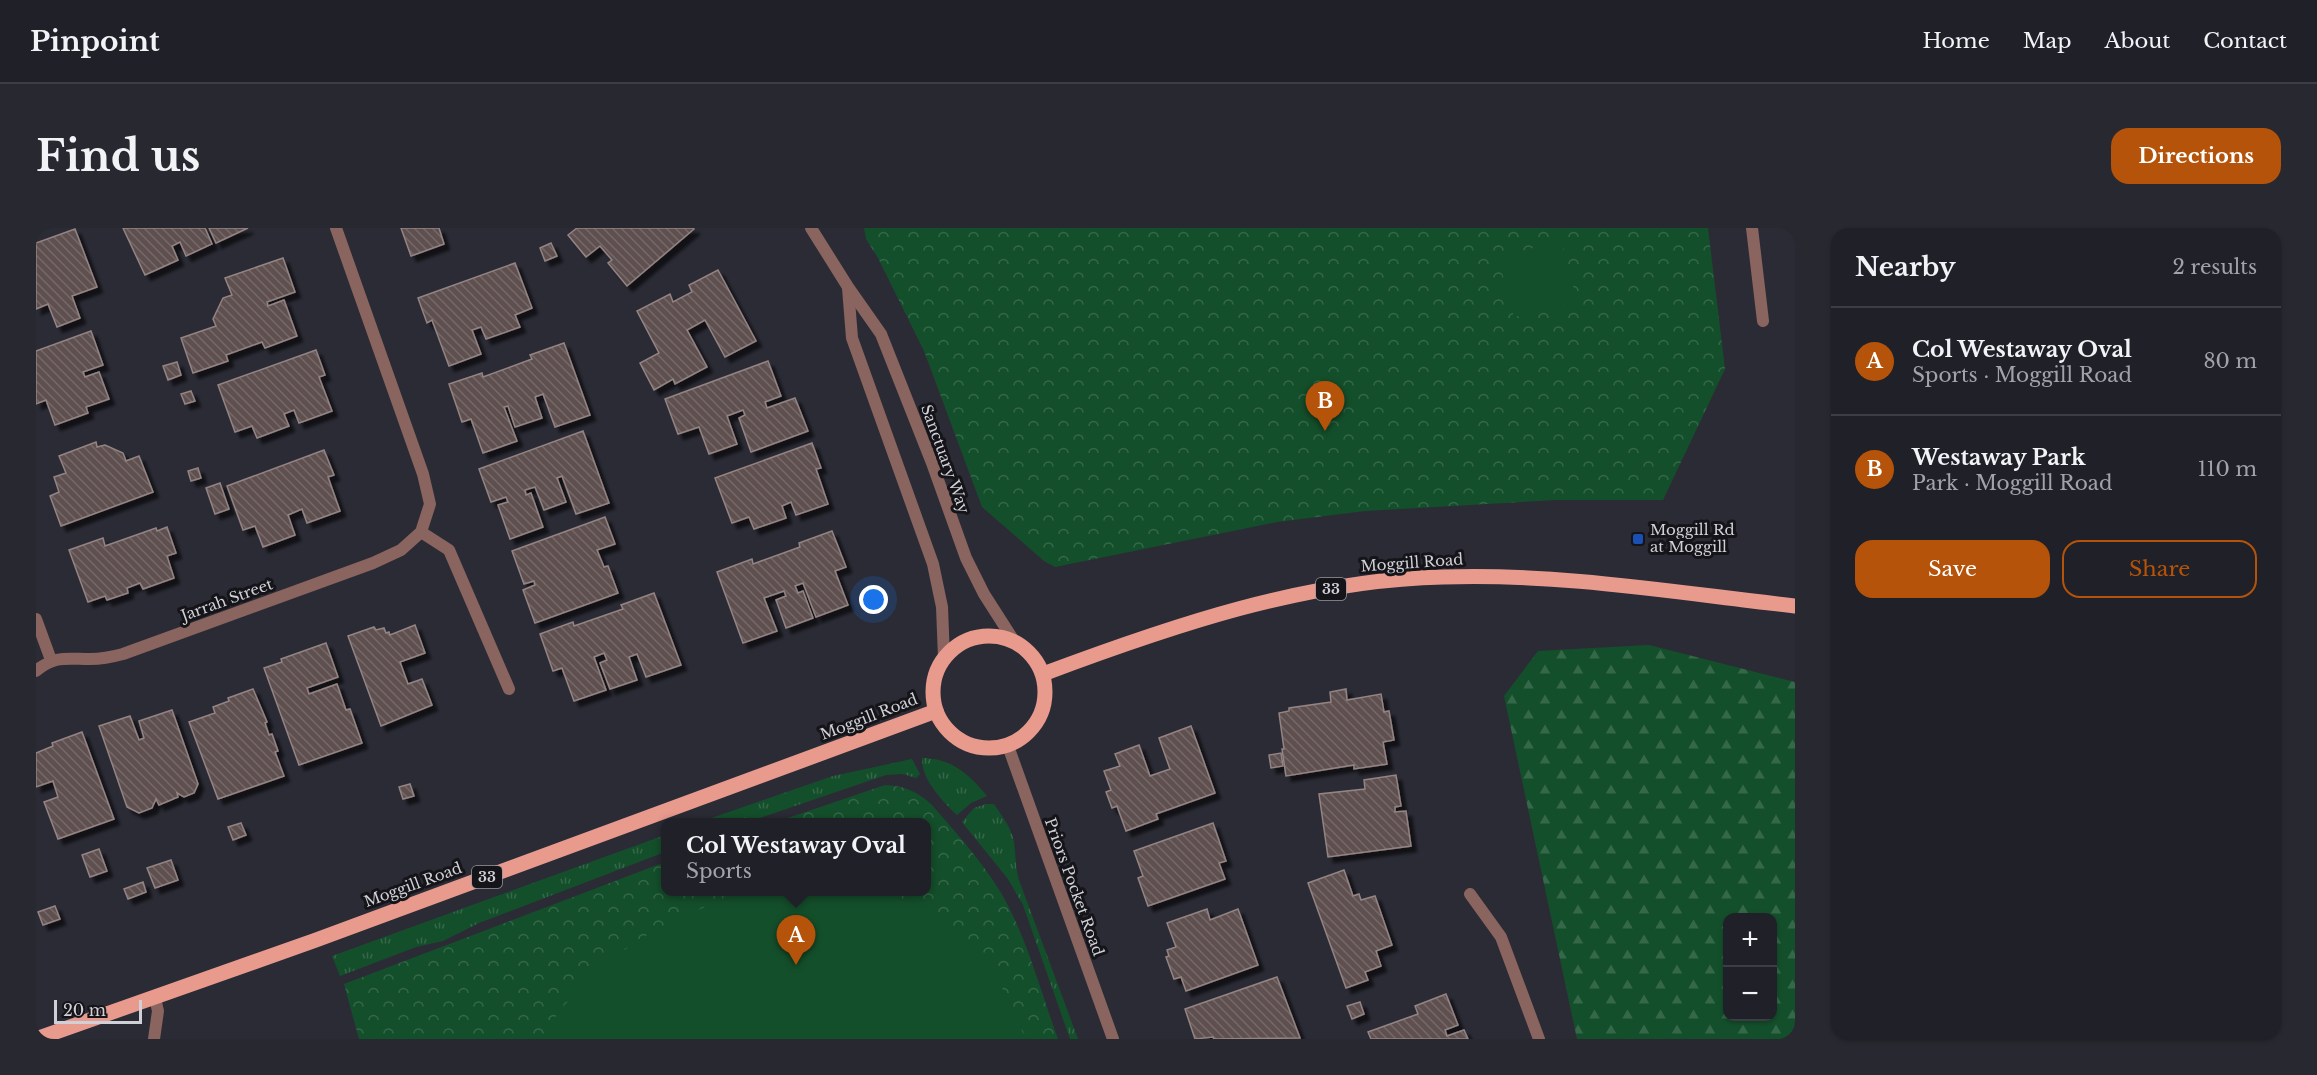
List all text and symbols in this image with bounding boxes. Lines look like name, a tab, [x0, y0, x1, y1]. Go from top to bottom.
text: Pinpoint	[30, 24, 160, 59]
text: Home	[1923, 28, 1990, 54]
text: Map	[2023, 28, 2071, 54]
text: About	[2104, 28, 2170, 54]
text: Contact	[2203, 28, 2287, 54]
button: Directions	[2111, 128, 2281, 184]
text: Find us	[36, 130, 200, 182]
text: Nearby	[1855, 251, 1956, 283]
text: 2 results	[2173, 255, 2257, 279]
text: Col Westaway Oval	[1912, 336, 2132, 363]
text: A	[1866, 349, 1883, 373]
text: 80 m	[2203, 349, 2257, 373]
text: Sports · Moggill Road	[1912, 363, 2132, 387]
pin: B	[1306, 382, 1344, 431]
street label: Sanctuary Way	[917, 402, 974, 516]
text: Westaway Park	[1912, 444, 2086, 471]
text: B	[1867, 457, 1882, 481]
text: 110 m	[2198, 457, 2257, 481]
text: Park · Moggill Road	[1912, 471, 2112, 495]
place label: Moggill Rd at Moggill	[1650, 520, 1735, 556]
marker: Moggill Rd at Moggill	[1631, 532, 1645, 546]
button: Save	[1855, 540, 2050, 598]
button: Share	[2062, 540, 2257, 598]
street label: Moggill Road	[1360, 549, 1464, 576]
street label: Jarrah Street	[177, 574, 276, 626]
road number: 33	[1316, 578, 1346, 600]
your location	[859, 585, 888, 614]
street label: Moggill Road	[817, 689, 920, 744]
street label: Priors Pocket Road	[1041, 815, 1108, 958]
popup	[661, 818, 931, 896]
text: Col Westaway Oval	[686, 832, 906, 859]
street label: Moggill Road	[361, 858, 464, 911]
text: Sports	[686, 859, 752, 883]
road number: 33	[472, 866, 502, 888]
map controls	[1723, 913, 1777, 1021]
button: +	[1723, 913, 1777, 967]
pin: A	[776, 916, 816, 965]
button: −	[1723, 967, 1777, 1021]
scale bar	[54, 997, 142, 1024]
text: 20 m	[63, 1000, 106, 1020]

